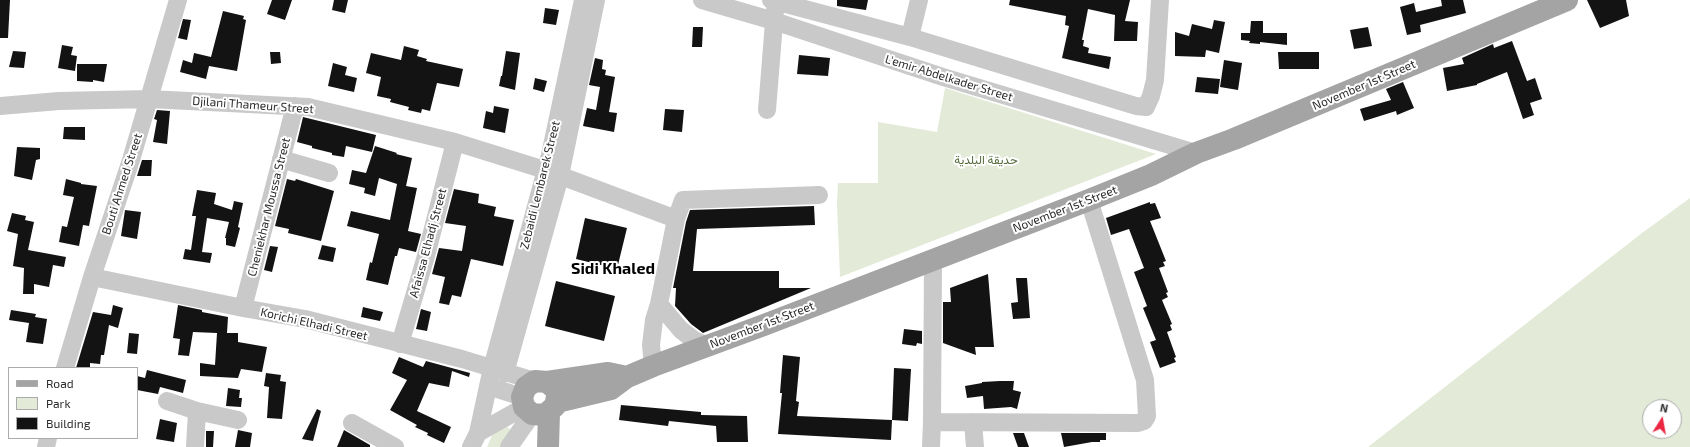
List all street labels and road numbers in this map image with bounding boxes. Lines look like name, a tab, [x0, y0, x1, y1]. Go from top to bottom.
street label: L'emir Abdelkader Street	[883, 52, 1015, 104]
street label: November 1st Street	[1310, 57, 1418, 113]
street label: Djilani Thameur Street	[192, 94, 314, 116]
street label: Zebaidi Lembarek Street	[517, 119, 563, 251]
street label: Bouti Ahmed Street	[99, 132, 145, 236]
street label: Cheniekhar Moussa Street	[245, 136, 293, 278]
street label: November 1st Street	[1011, 182, 1119, 236]
street label: Afaissa Elhadj Street	[406, 187, 450, 299]
street label: November 1st Street	[708, 298, 816, 352]
street label: Korichi Elhadi Street	[259, 305, 369, 343]

